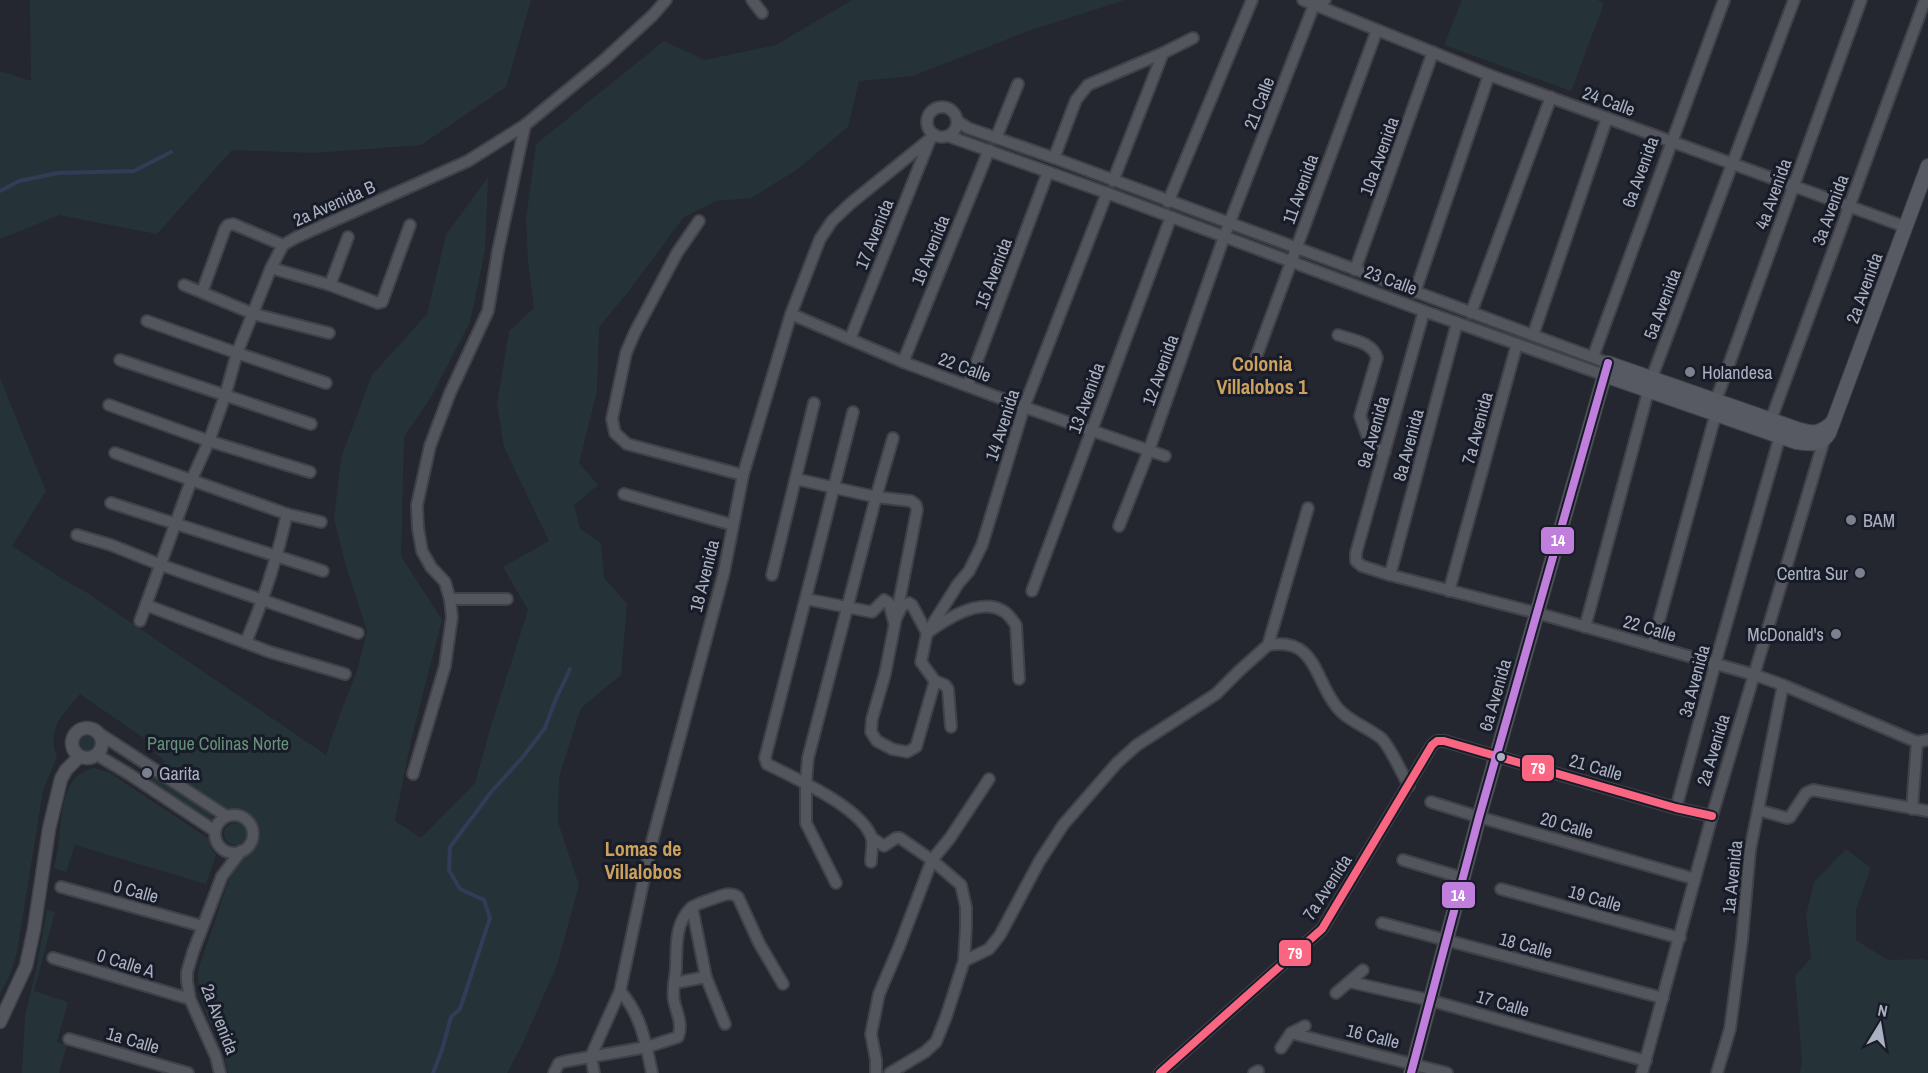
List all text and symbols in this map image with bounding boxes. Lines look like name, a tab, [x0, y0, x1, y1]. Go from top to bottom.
street label: 21 Calle	[1238, 73, 1280, 133]
street label: 24 Calle	[1579, 80, 1639, 122]
street label: 10a Avenida	[1353, 113, 1405, 199]
street label: 6a Avenida	[1616, 133, 1664, 211]
street label: 11 Avenida	[1276, 151, 1324, 227]
street label: 4a Avenida	[1749, 155, 1797, 233]
street label: 3a Avenida	[1806, 171, 1854, 249]
street label: 2a Avenida B	[289, 174, 379, 232]
street label: 17 Avenida	[849, 195, 899, 273]
street label: 16 Avenida	[905, 211, 955, 289]
street label: 15 Avenida	[968, 234, 1018, 312]
street label: 2a Avenida	[1840, 249, 1888, 327]
street label: 23 Calle	[1361, 259, 1421, 301]
street label: 5a Avenida	[1637, 265, 1687, 343]
street label: 12 Avenida	[1136, 331, 1184, 409]
street label: 22 Calle	[935, 346, 995, 388]
district label: Colonia Villalobos 1	[1217, 350, 1308, 400]
street label: 13 Avenida	[1062, 359, 1110, 437]
place label: Holandesa	[1702, 360, 1773, 385]
marker: Holandesa	[1683, 365, 1697, 379]
street label: 14 Avenida	[979, 386, 1025, 464]
street label: 7a Avenida	[1455, 389, 1499, 467]
street label: 9a Avenida	[1351, 393, 1395, 471]
street label: 8a Avenida	[1386, 406, 1430, 484]
place label: BAM	[1863, 508, 1895, 533]
marker: BAM	[1844, 513, 1858, 527]
line badge: 14	[1540, 526, 1575, 555]
text: 14	[1551, 529, 1566, 551]
street label: 18 Avenida	[683, 537, 725, 615]
place label: Centra Sur	[1777, 561, 1848, 586]
marker: Centra Sur	[1853, 566, 1867, 580]
street label: 22 Calle	[1621, 609, 1679, 647]
place label: McDonald's	[1747, 622, 1824, 647]
marker: McDonald's	[1829, 627, 1843, 641]
street label: 3a Avenida	[1672, 642, 1716, 720]
street label: 6a Avenida	[1473, 656, 1517, 734]
street label: 2a Avenida	[1690, 711, 1736, 789]
park label: Parque Colinas Norte	[147, 731, 289, 756]
street label: 21 Calle	[1567, 748, 1625, 786]
unlabelled marker	[1495, 751, 1507, 763]
line badge: 79	[1521, 754, 1555, 782]
text: 79	[1531, 757, 1545, 779]
place label: Garita	[159, 761, 200, 786]
marker: Garita	[140, 766, 154, 780]
street label: 20 Calle	[1538, 806, 1596, 844]
district label: Lomas de Villalobos	[604, 835, 682, 885]
street label: 1a Avenida	[1716, 839, 1748, 915]
street label: 7a Avenida	[1296, 849, 1358, 925]
street label: 0 Calle	[111, 873, 161, 909]
street label: 19 Calle	[1566, 879, 1624, 917]
line badge: 14	[1441, 881, 1476, 909]
text: 14	[1451, 884, 1466, 906]
street label: 18 Calle	[1497, 926, 1555, 964]
line badge: 79	[1278, 939, 1312, 967]
street label: 0 Calle A	[94, 942, 158, 984]
text: 79	[1288, 942, 1302, 964]
street label: 2a Avenida	[195, 980, 245, 1058]
street label: 17 Calle	[1474, 984, 1532, 1022]
north arrow	[1850, 995, 1910, 1055]
text: N	[1876, 999, 1890, 1022]
street label: 16 Calle	[1344, 1017, 1402, 1055]
street label: 1a Calle	[104, 1021, 162, 1059]

